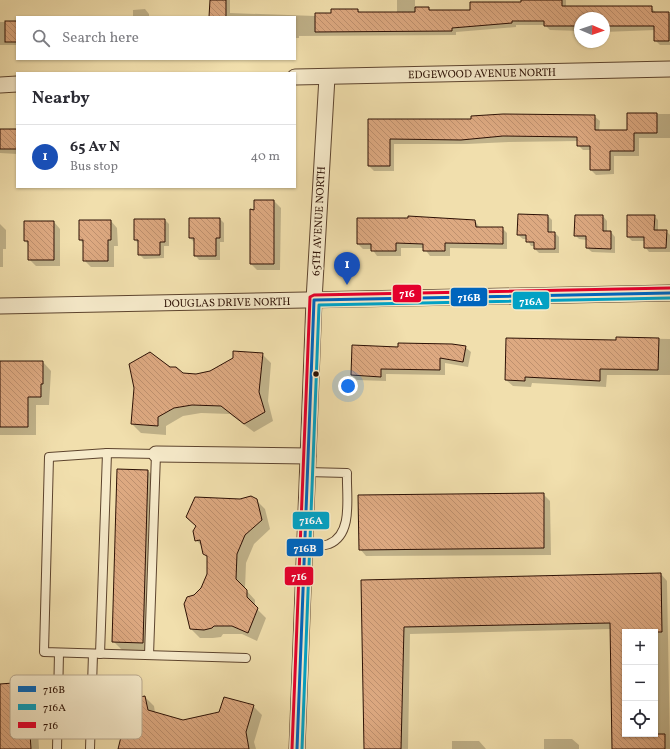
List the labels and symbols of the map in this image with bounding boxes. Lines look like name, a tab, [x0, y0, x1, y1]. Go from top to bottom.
north arrow	[574, 12, 610, 48]
street label: EDGEWOOD AVENUE NORTH	[408, 66, 556, 83]
street label: 65TH AVENUE NORTH	[309, 166, 330, 276]
pin: 1	[334, 252, 360, 285]
line badge: 716	[392, 284, 422, 303]
text: 716	[399, 287, 415, 302]
line badge: 716B	[450, 287, 488, 307]
text: 716B	[457, 291, 481, 306]
line badge: 716A	[512, 291, 550, 310]
street label: DOUGLAS DRIVE NORTH	[163, 295, 291, 312]
text: 716A	[519, 295, 543, 310]
unlabelled marker	[311, 369, 321, 379]
your location	[338, 376, 358, 396]
line badge: 716A	[292, 511, 330, 530]
text: 716A	[299, 514, 323, 529]
line badge: 716B	[286, 538, 324, 557]
text: 716B	[293, 542, 317, 557]
line badge: 716	[284, 566, 314, 586]
text: 716	[291, 570, 307, 585]
legend	[10, 675, 142, 739]
text: 716B	[43, 683, 65, 698]
text: 716A	[43, 701, 66, 716]
text: 716	[43, 719, 59, 734]

